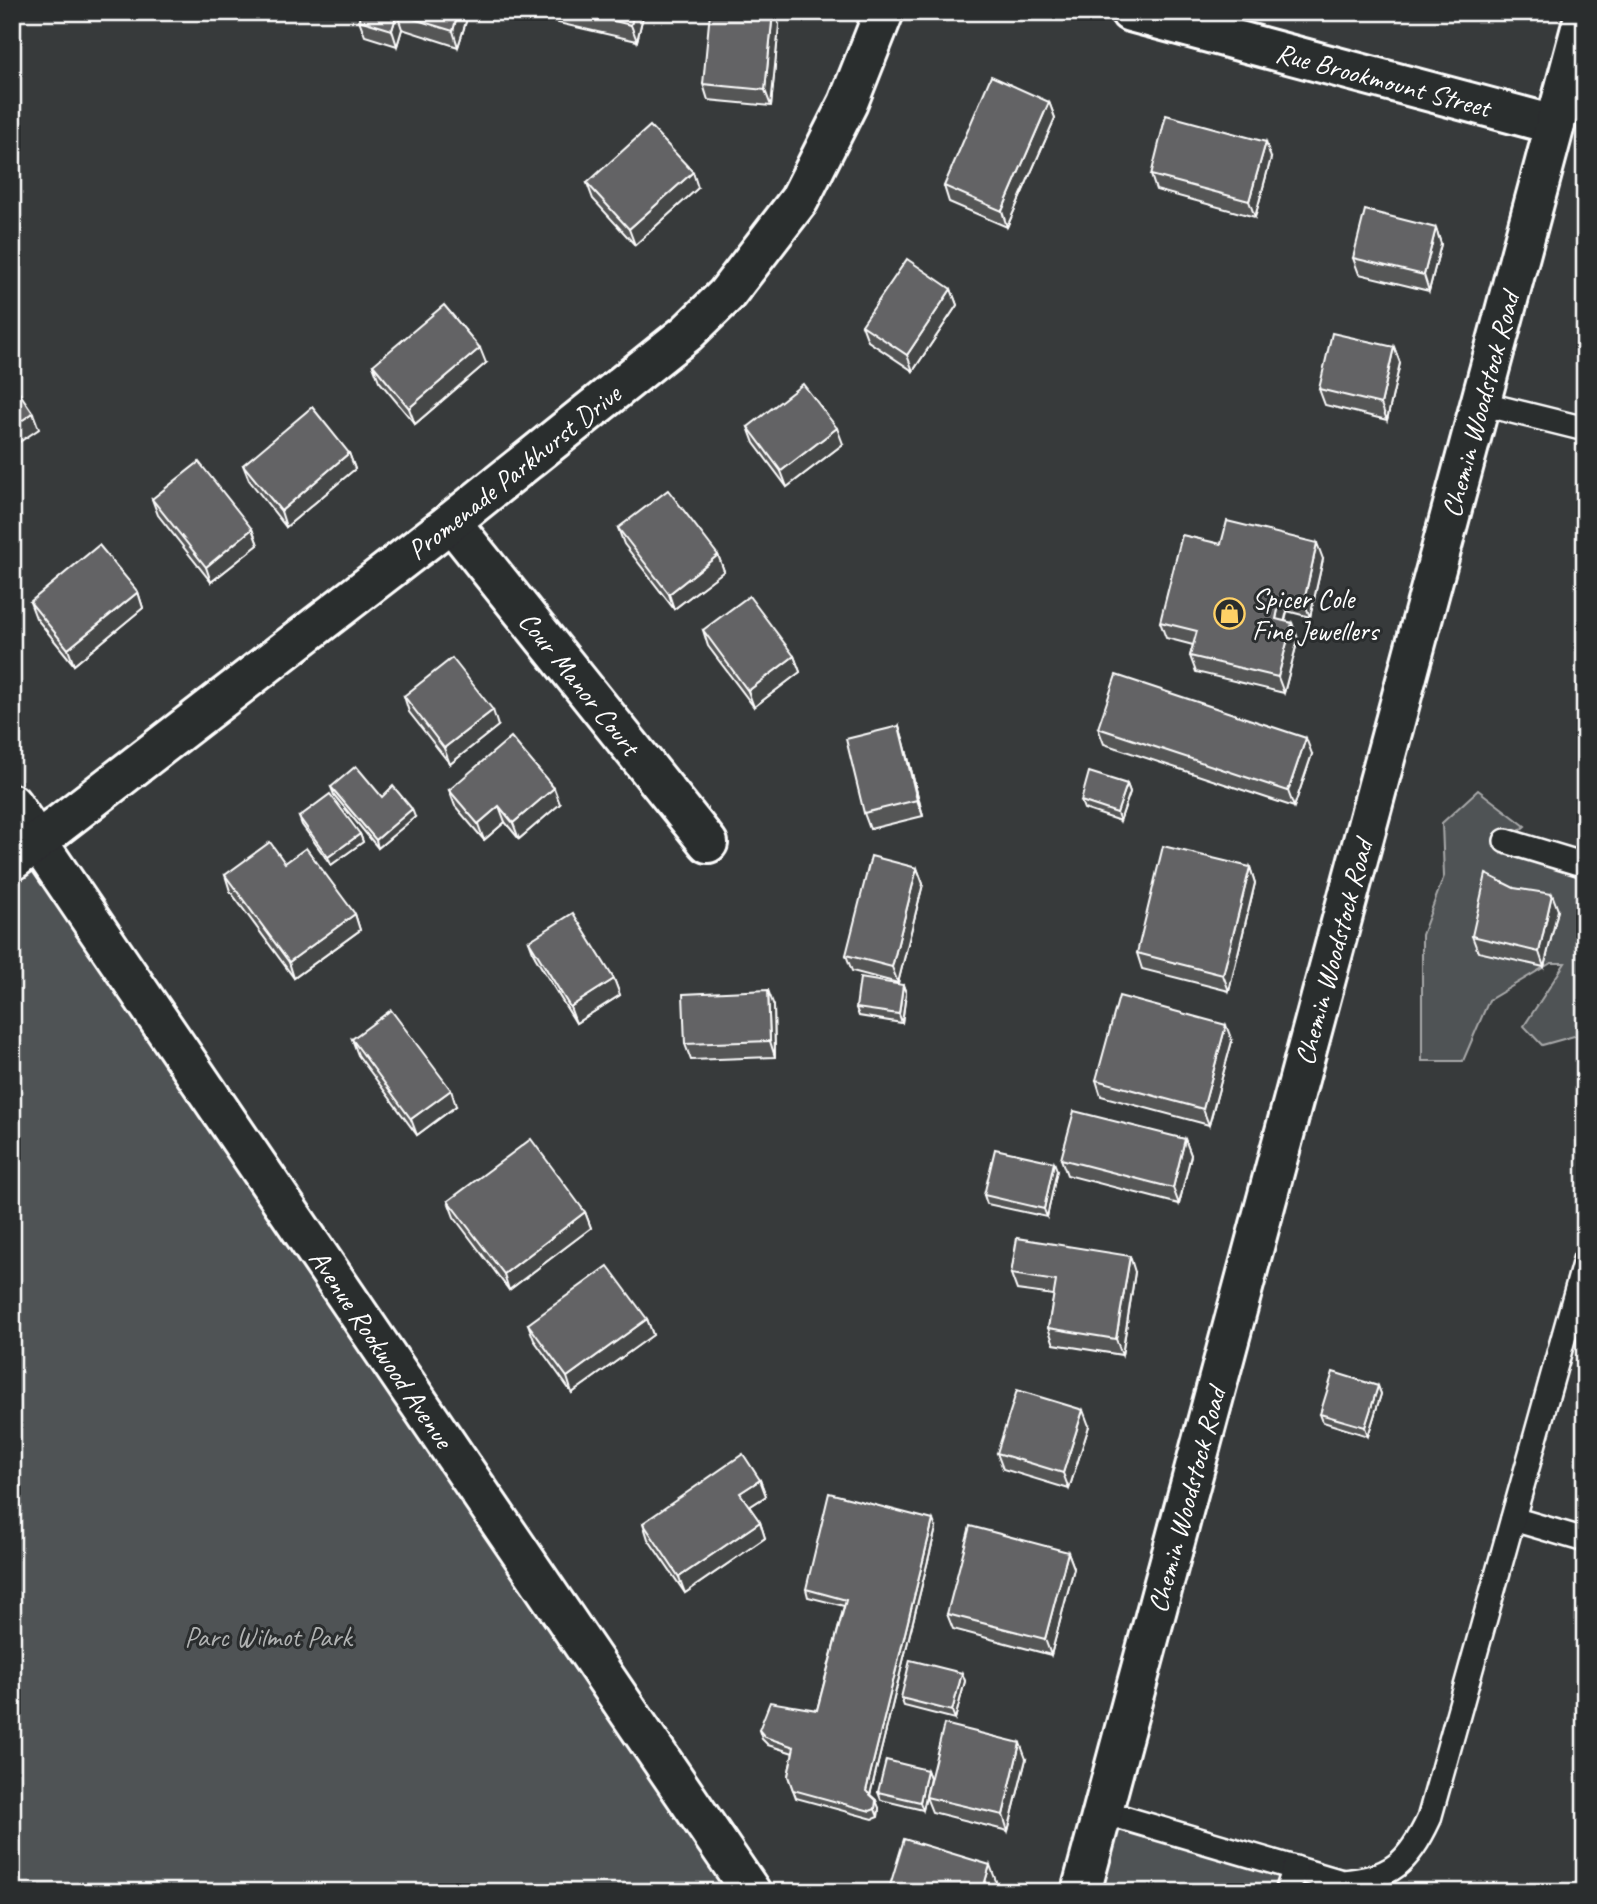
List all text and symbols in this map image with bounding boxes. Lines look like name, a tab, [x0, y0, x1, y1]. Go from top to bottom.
street label: Rue Brookmount Street	[1272, 34, 1497, 125]
street label: Chemin Woodstock Road	[1433, 284, 1528, 521]
street label: Promenade Parkhurst Drive	[400, 375, 629, 567]
place label: Spicer Cole Fine Jewellers	[1252, 581, 1381, 648]
shop icon: Spicer Cole Fine Jewellers	[1212, 597, 1246, 631]
street label: Cour Manor Court	[512, 604, 650, 764]
street label: Chemin Woodstock Road	[1286, 832, 1381, 1069]
street label: Avenue Rookwood Avenue	[302, 1242, 463, 1456]
street label: Chemin Woodstock Road	[1139, 1380, 1234, 1616]
park label: Parc Wilmot Park	[185, 1619, 354, 1654]

